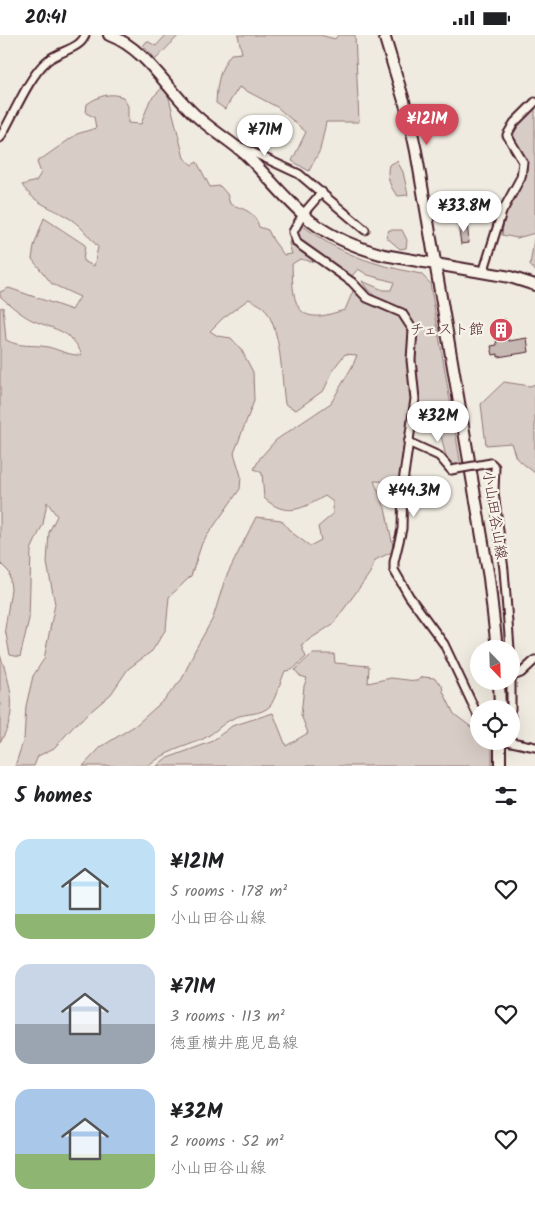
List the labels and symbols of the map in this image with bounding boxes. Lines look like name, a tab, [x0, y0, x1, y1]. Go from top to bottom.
pin: ¥121M	[392, 103, 462, 146]
pin: ¥71M	[235, 115, 295, 157]
pin: ¥33.8M	[423, 191, 505, 233]
building icon: チェスト館	[488, 317, 514, 343]
place label: チェスト館	[409, 318, 484, 342]
pin: ¥32M	[408, 401, 468, 443]
street label: 小山田谷山線	[475, 469, 513, 561]
pin: ¥44.3M	[373, 475, 455, 518]
north arrow	[470, 640, 520, 690]

